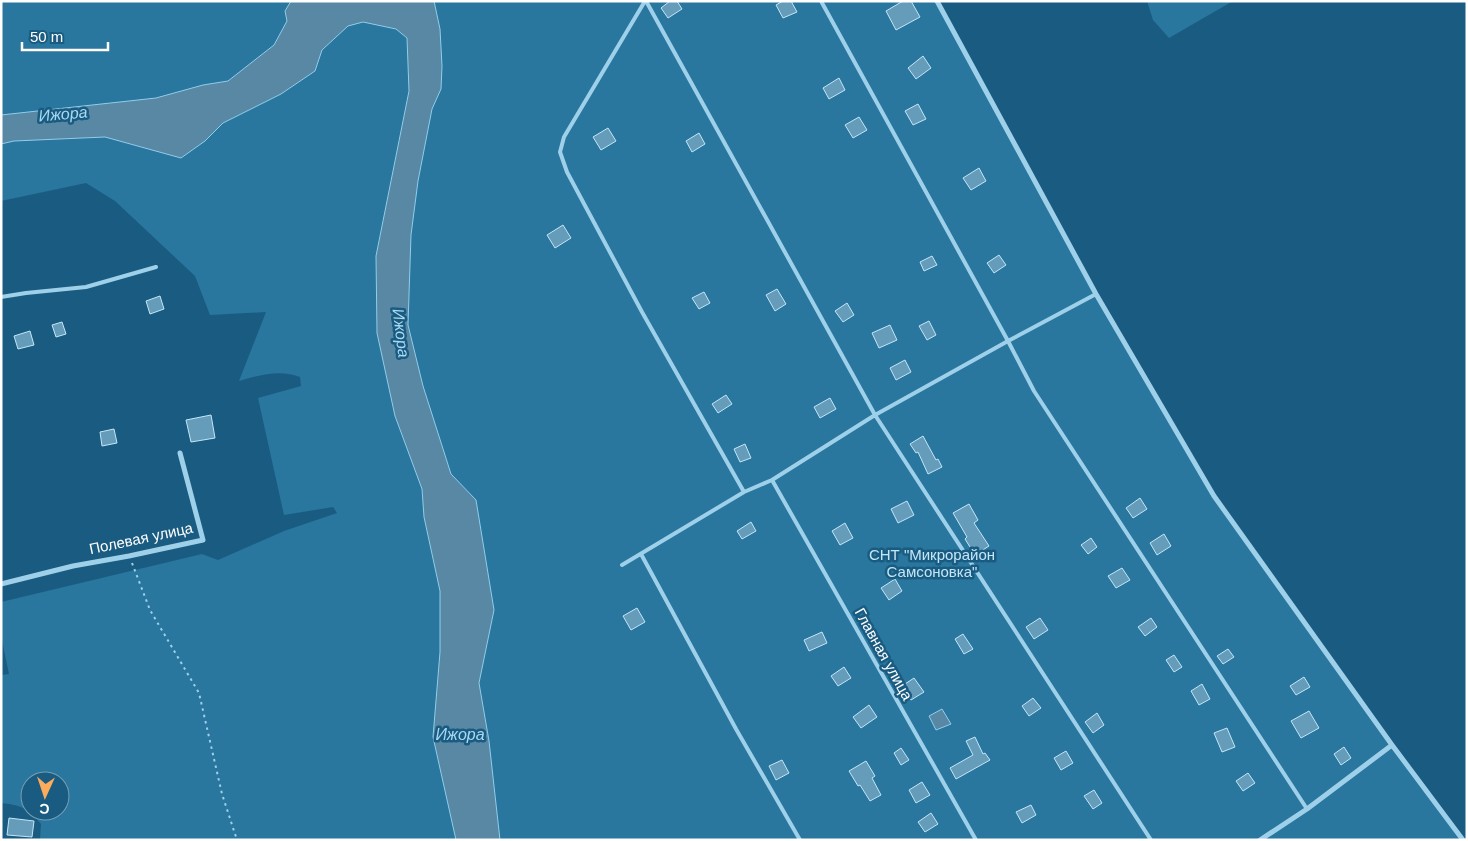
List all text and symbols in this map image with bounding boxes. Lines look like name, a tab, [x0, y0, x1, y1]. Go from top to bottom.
scale bar	[22, 20, 109, 52]
text: 50 m	[30, 28, 63, 45]
water label: Ижора	[38, 103, 88, 125]
water label: Ижора	[390, 308, 412, 359]
street label: Полевая улица	[88, 519, 195, 557]
park label: СНТ "Микрорайон Самсоновка"	[869, 546, 995, 580]
street label: Главная улица	[852, 605, 917, 704]
water label: Ижора	[435, 726, 485, 743]
north arrow	[20, 771, 70, 821]
text: С	[39, 801, 50, 817]

